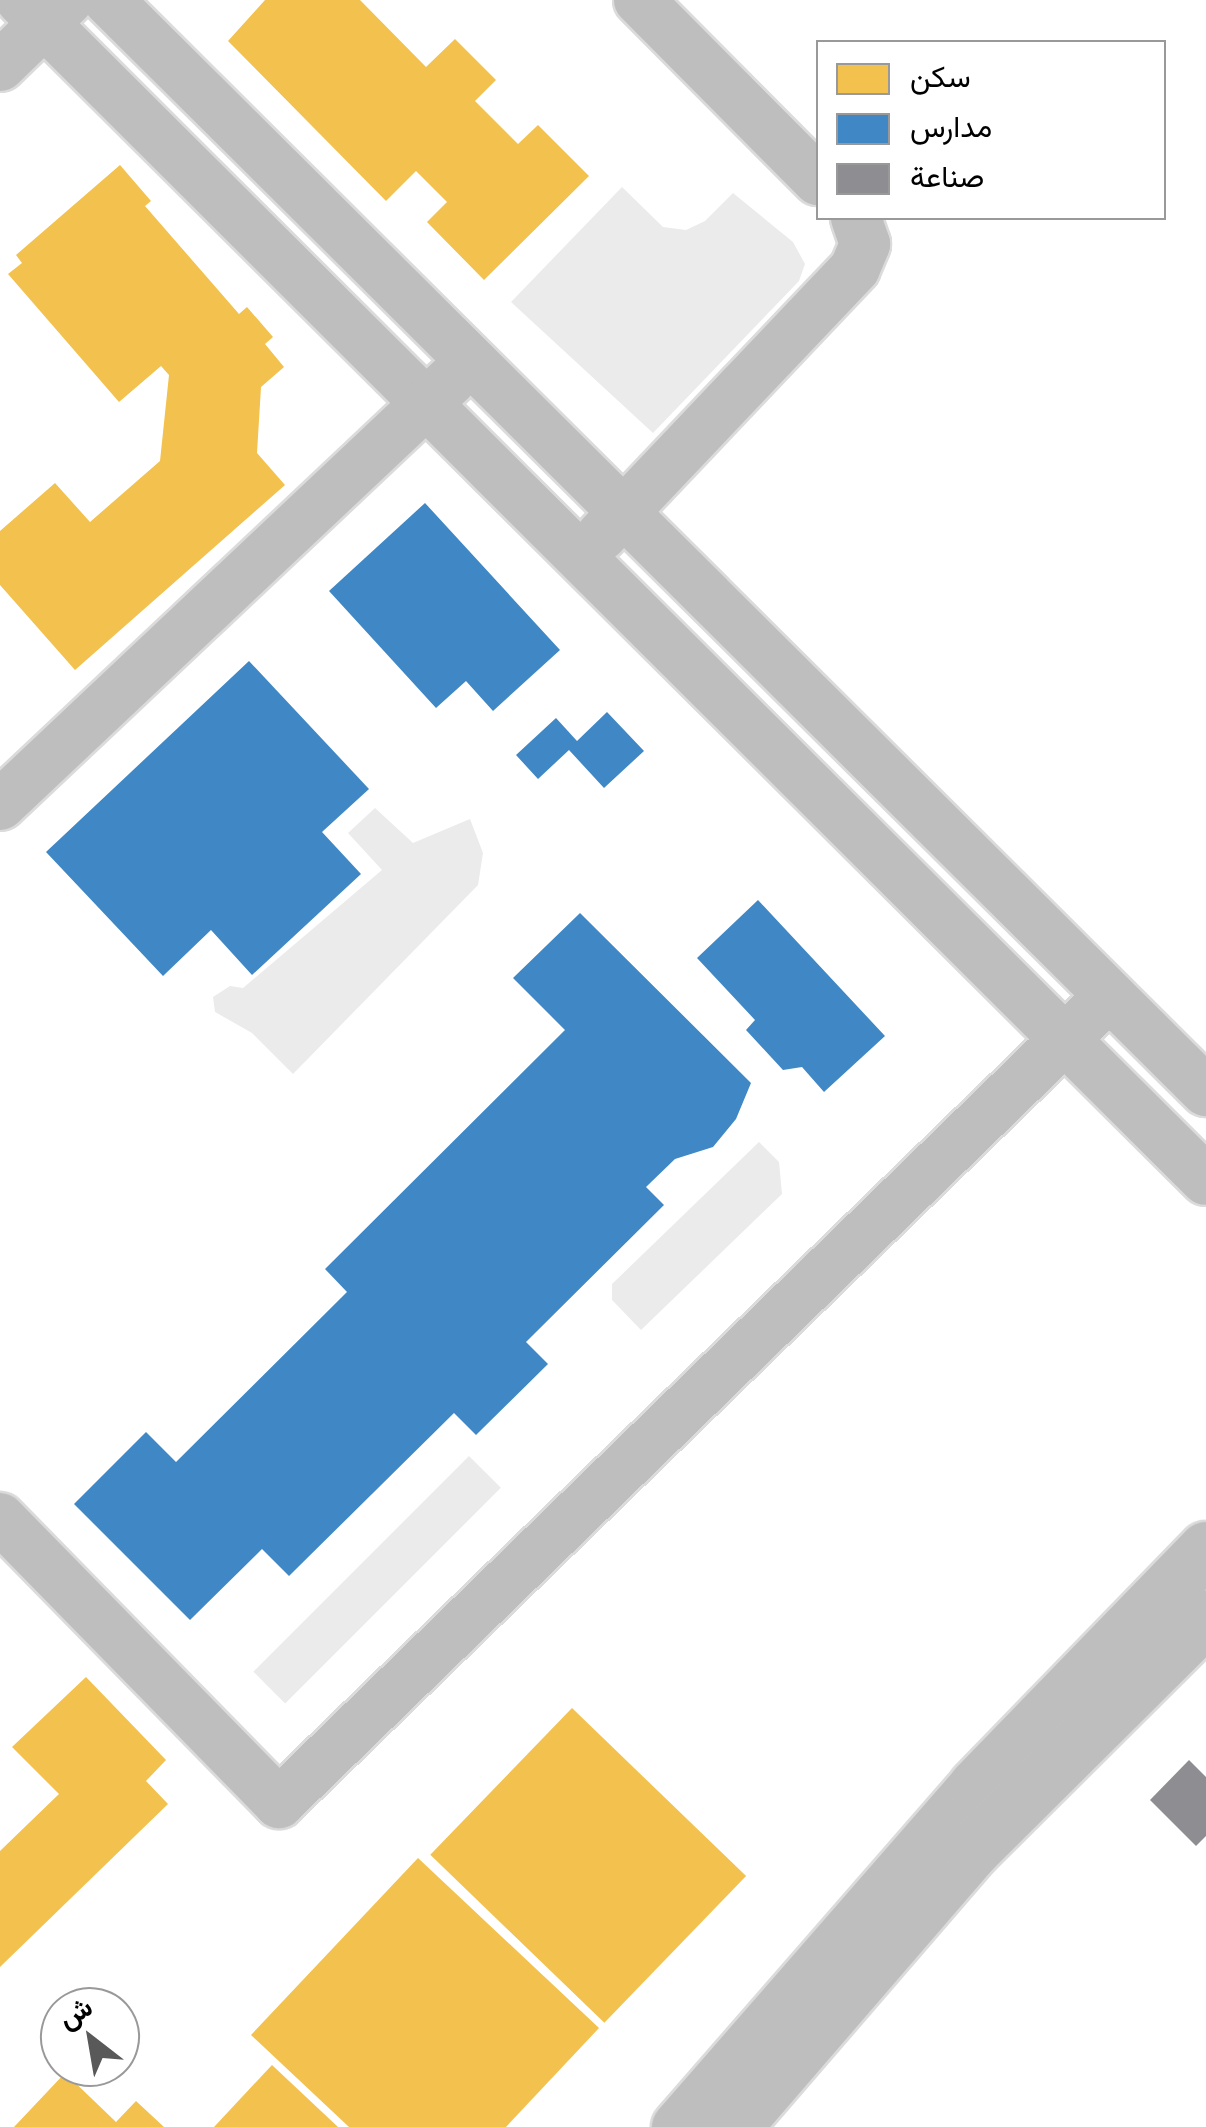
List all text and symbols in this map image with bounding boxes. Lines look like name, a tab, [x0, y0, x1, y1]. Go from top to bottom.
legend	[816, 40, 1166, 220]
text: سكن	[910, 59, 971, 94]
text: مدارس	[910, 109, 992, 144]
text: صناعة	[910, 159, 984, 194]
north arrow	[40, 1987, 140, 2087]
text: ش	[52, 1990, 98, 2035]

